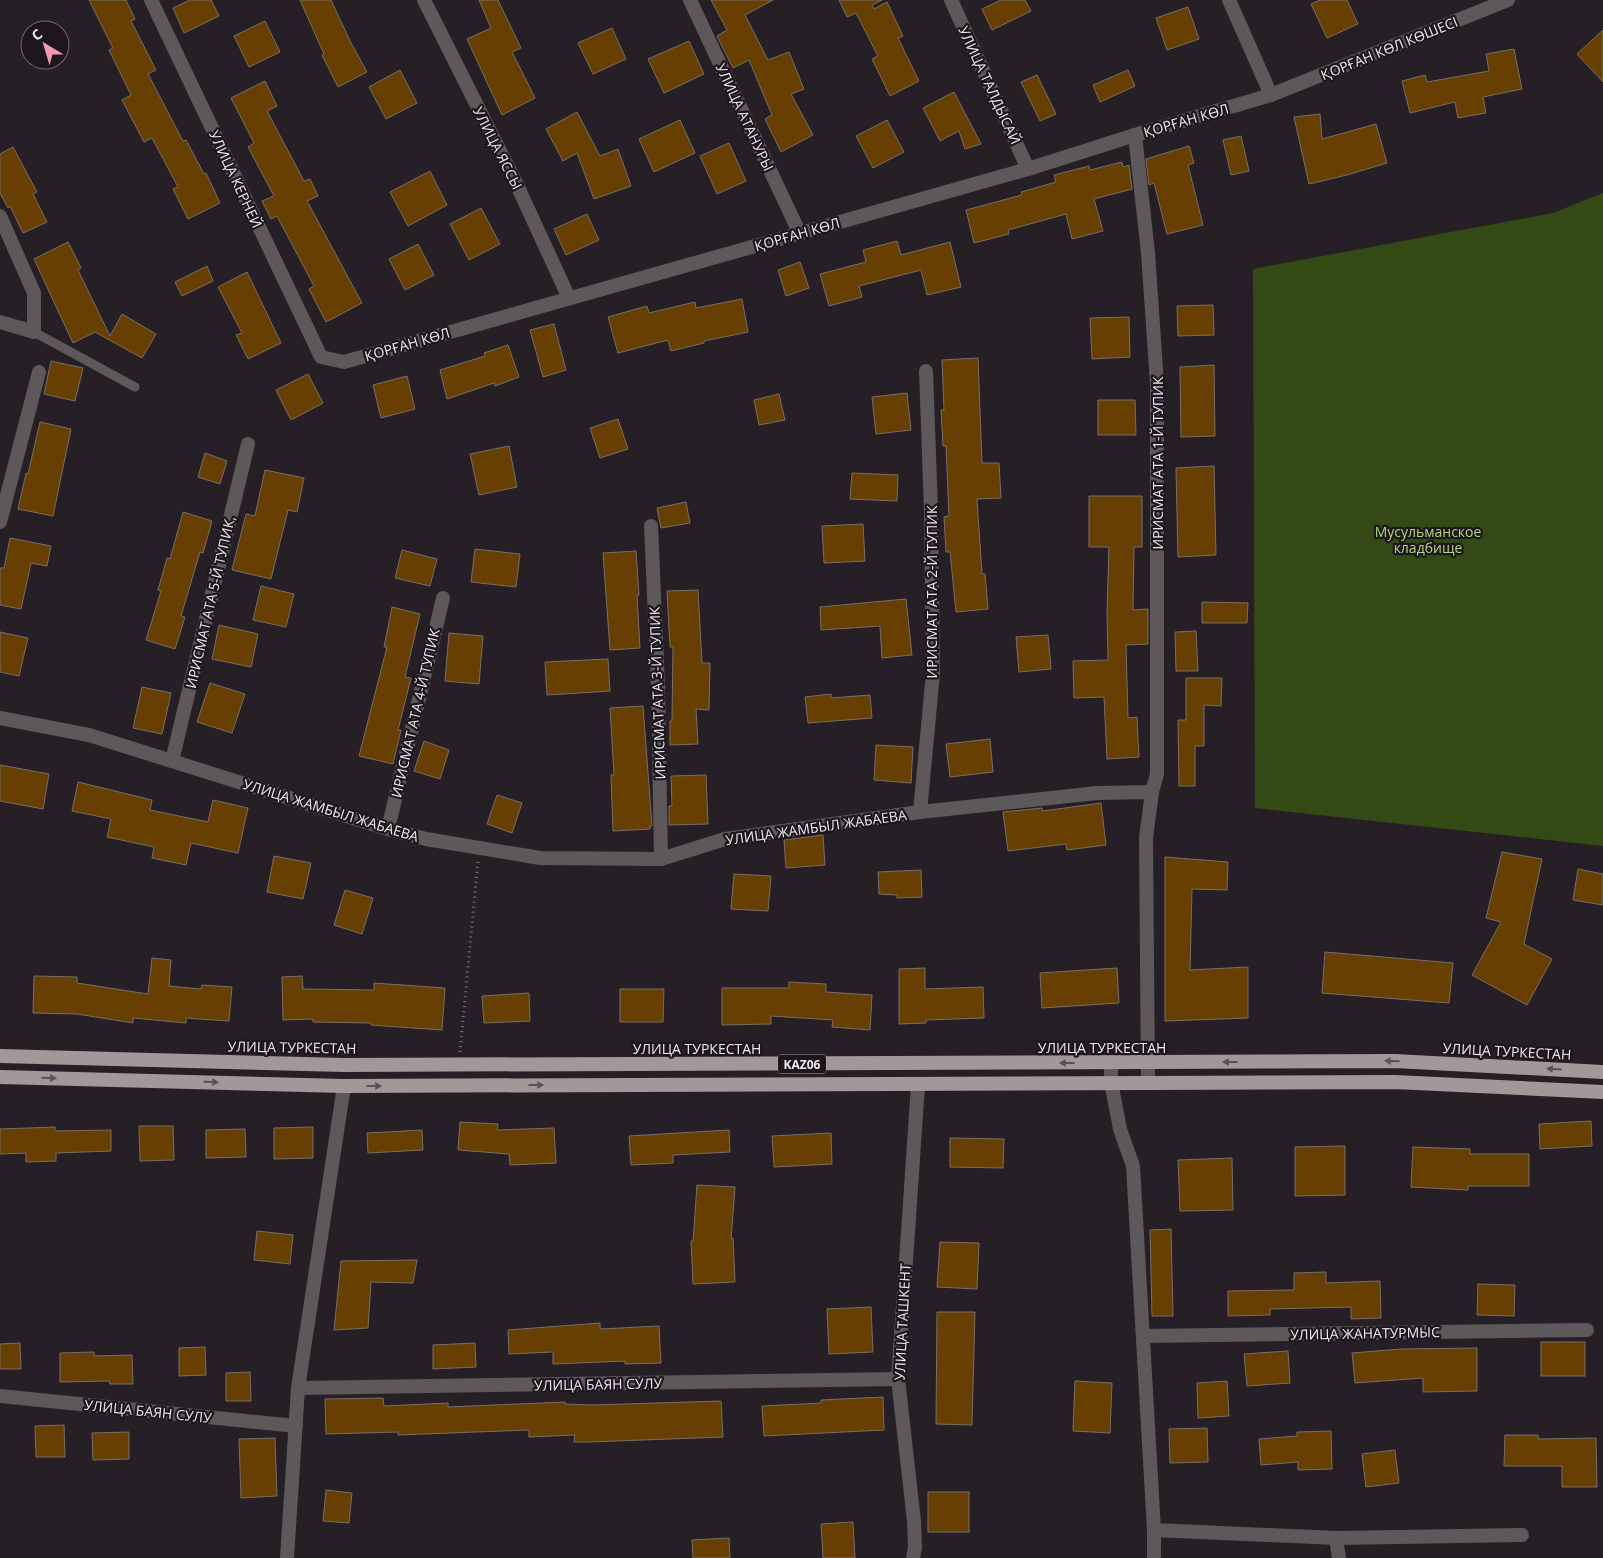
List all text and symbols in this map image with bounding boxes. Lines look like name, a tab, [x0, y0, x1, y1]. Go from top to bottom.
street label: ҚОРҒАН КӨЛ КӨШЕСІ	[1318, 12, 1460, 84]
north arrow	[20, 20, 70, 70]
street label: УЛИЦА ТАЛДЫСАЙ	[954, 23, 1026, 147]
text: С	[27, 24, 46, 45]
street label: УЛИЦА АТАНУРЫ	[712, 60, 778, 174]
street label: ҚОРҒАН КӨЛ	[1141, 99, 1231, 141]
street label: УЛИЦА ЯССЫ	[469, 103, 527, 193]
street label: УЛИЦА КЕРНЕЙ	[205, 127, 267, 231]
street label: ҚОРҒАН КӨЛ	[752, 213, 842, 255]
street label: ҚОРҒАН КӨЛ	[362, 323, 452, 365]
street label: ИРИСМАТ АТА 1-Й ТУПИК	[1148, 376, 1167, 549]
street label: ИРИСМАТ АТА 2-Й ТУПИК	[922, 505, 941, 678]
street label: ИРИСМАТ АТА 5-Й ТУПИК,	[181, 514, 239, 690]
park label: Мусульманское кладбище	[1375, 522, 1481, 557]
street label: ИРИСМАТ АТА 3-Й ТУПИК	[644, 606, 670, 780]
street label: ИРИСМАТ АТА 4-Й ТУПИК	[386, 626, 444, 799]
street label: УЛИЦА ЖАМБЫЛ ЖАБАЕВА	[241, 774, 421, 846]
street label: УЛИЦА ЖАМБЫЛ ЖАБАЕВА	[724, 805, 908, 849]
street label: УЛИЦА ТУРКЕСТАН	[227, 1036, 357, 1058]
street label: УЛИЦА ТУРКЕСТАН	[1038, 1038, 1166, 1057]
street label: УЛИЦА ТУРКЕСТАН	[1442, 1038, 1572, 1064]
street label: УЛИЦА ТУРКЕСТАН	[633, 1039, 761, 1058]
road number: KАZ06	[778, 1054, 826, 1074]
one-way arrow	[1384, 1057, 1400, 1065]
one-way arrow	[1059, 1059, 1075, 1067]
one-way arrow	[1221, 1059, 1237, 1067]
one-way arrow	[1546, 1064, 1562, 1072]
one-way arrow	[41, 1075, 57, 1083]
one-way arrow	[203, 1079, 219, 1087]
one-way arrow	[528, 1081, 544, 1089]
one-way arrow	[366, 1082, 382, 1090]
street label: УЛИЦА ТАШКЕНТ	[889, 1263, 915, 1381]
street label: УЛИЦА ЖАНАТУРМЫС	[1290, 1322, 1440, 1344]
street label: УЛИЦА БАЯН СУЛУ	[534, 1373, 663, 1395]
street label: УЛИЦА БАЯН СУЛУ	[83, 1395, 213, 1427]

